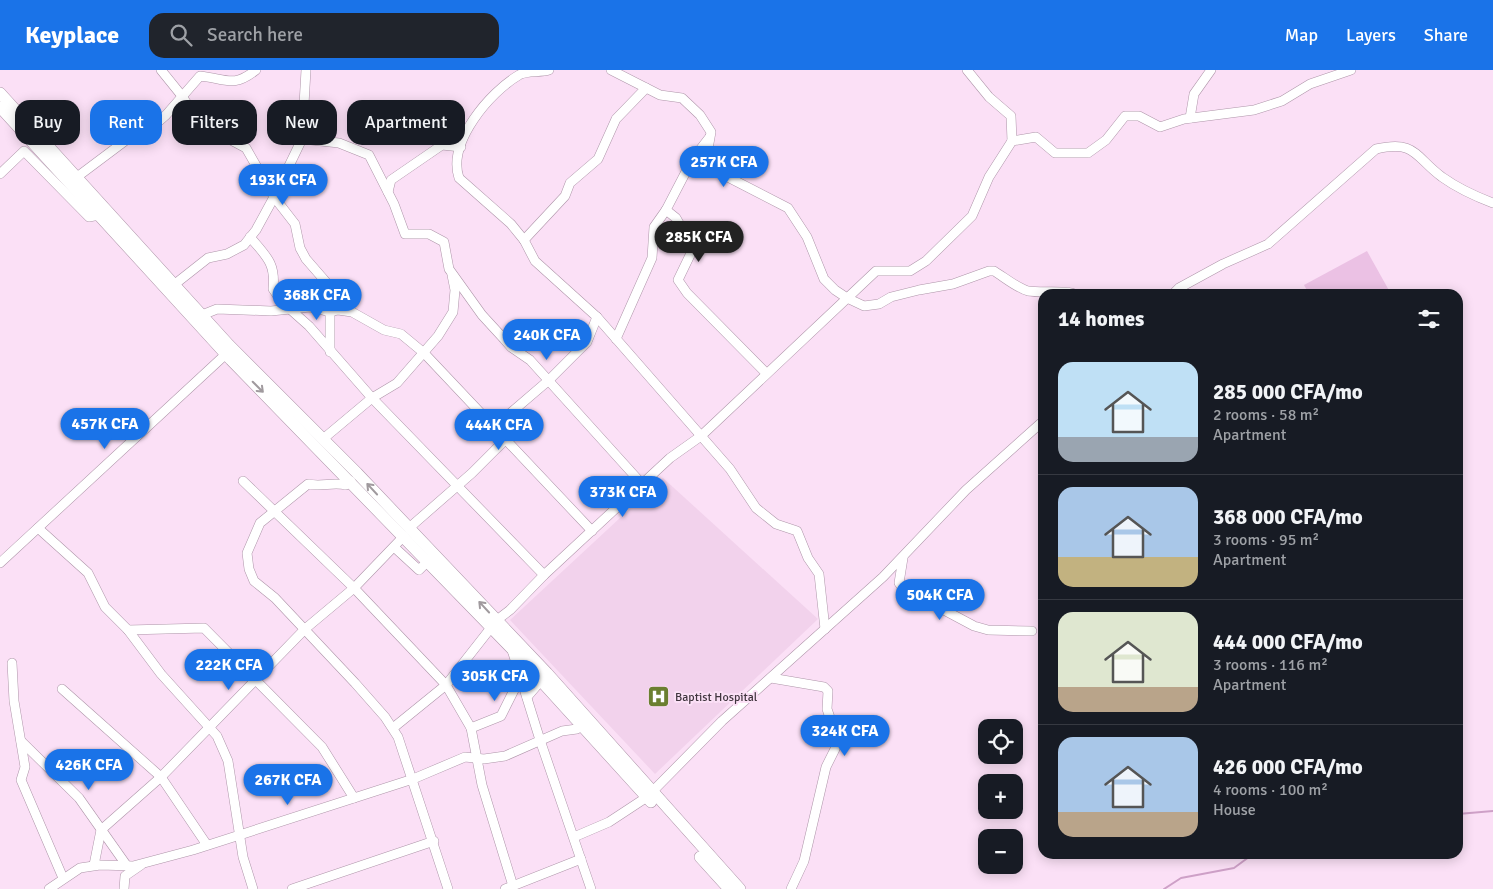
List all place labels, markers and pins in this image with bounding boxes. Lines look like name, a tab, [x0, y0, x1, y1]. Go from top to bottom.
pin: 257K CFA	[672, 146, 776, 188]
pin: 193K CFA	[231, 164, 335, 206]
pin: 285K CFA	[647, 220, 751, 263]
pin: 368K CFA	[265, 278, 369, 321]
pin: 240K CFA	[495, 318, 599, 361]
pin: 457K CFA	[53, 408, 157, 450]
pin: 444K CFA	[447, 408, 551, 451]
pin: 373K CFA	[571, 476, 675, 518]
pin: 504K CFA	[888, 578, 992, 621]
pin: 222K CFA	[177, 648, 281, 691]
pin: 305K CFA	[443, 660, 547, 702]
hospital icon: Baptist Hospital	[647, 685, 671, 709]
place label: Baptist Hospital	[675, 690, 758, 705]
pin: 324K CFA	[793, 714, 897, 757]
pin: 426K CFA	[37, 748, 141, 791]
pin: 267K CFA	[236, 764, 340, 806]

